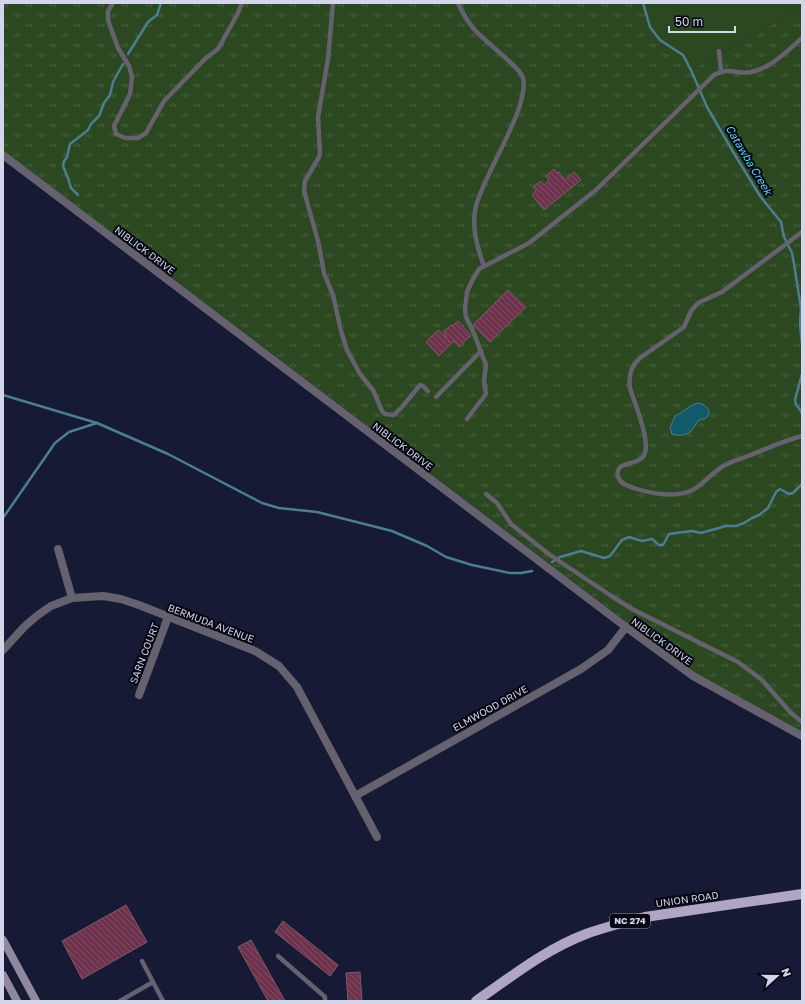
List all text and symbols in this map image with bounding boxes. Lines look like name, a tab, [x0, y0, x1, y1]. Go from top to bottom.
scale bar	[669, 8, 735, 34]
text: 50 m	[675, 14, 703, 29]
water label: Catawba Creek	[723, 122, 776, 199]
street label: NIBLICK DRIVE	[113, 223, 177, 277]
street label: NIBLICK DRIVE	[371, 419, 435, 473]
street label: BERMUDA AVENUE	[166, 601, 256, 645]
street label: NIBLICK DRIVE	[629, 615, 695, 667]
street label: SARN COURT	[127, 621, 161, 685]
street label: ELMWOOD DRIVE	[450, 682, 530, 734]
street label: UNION ROAD	[655, 889, 719, 909]
road number: NC 274	[610, 914, 650, 928]
north arrow	[757, 956, 797, 996]
text: N	[779, 966, 794, 978]

